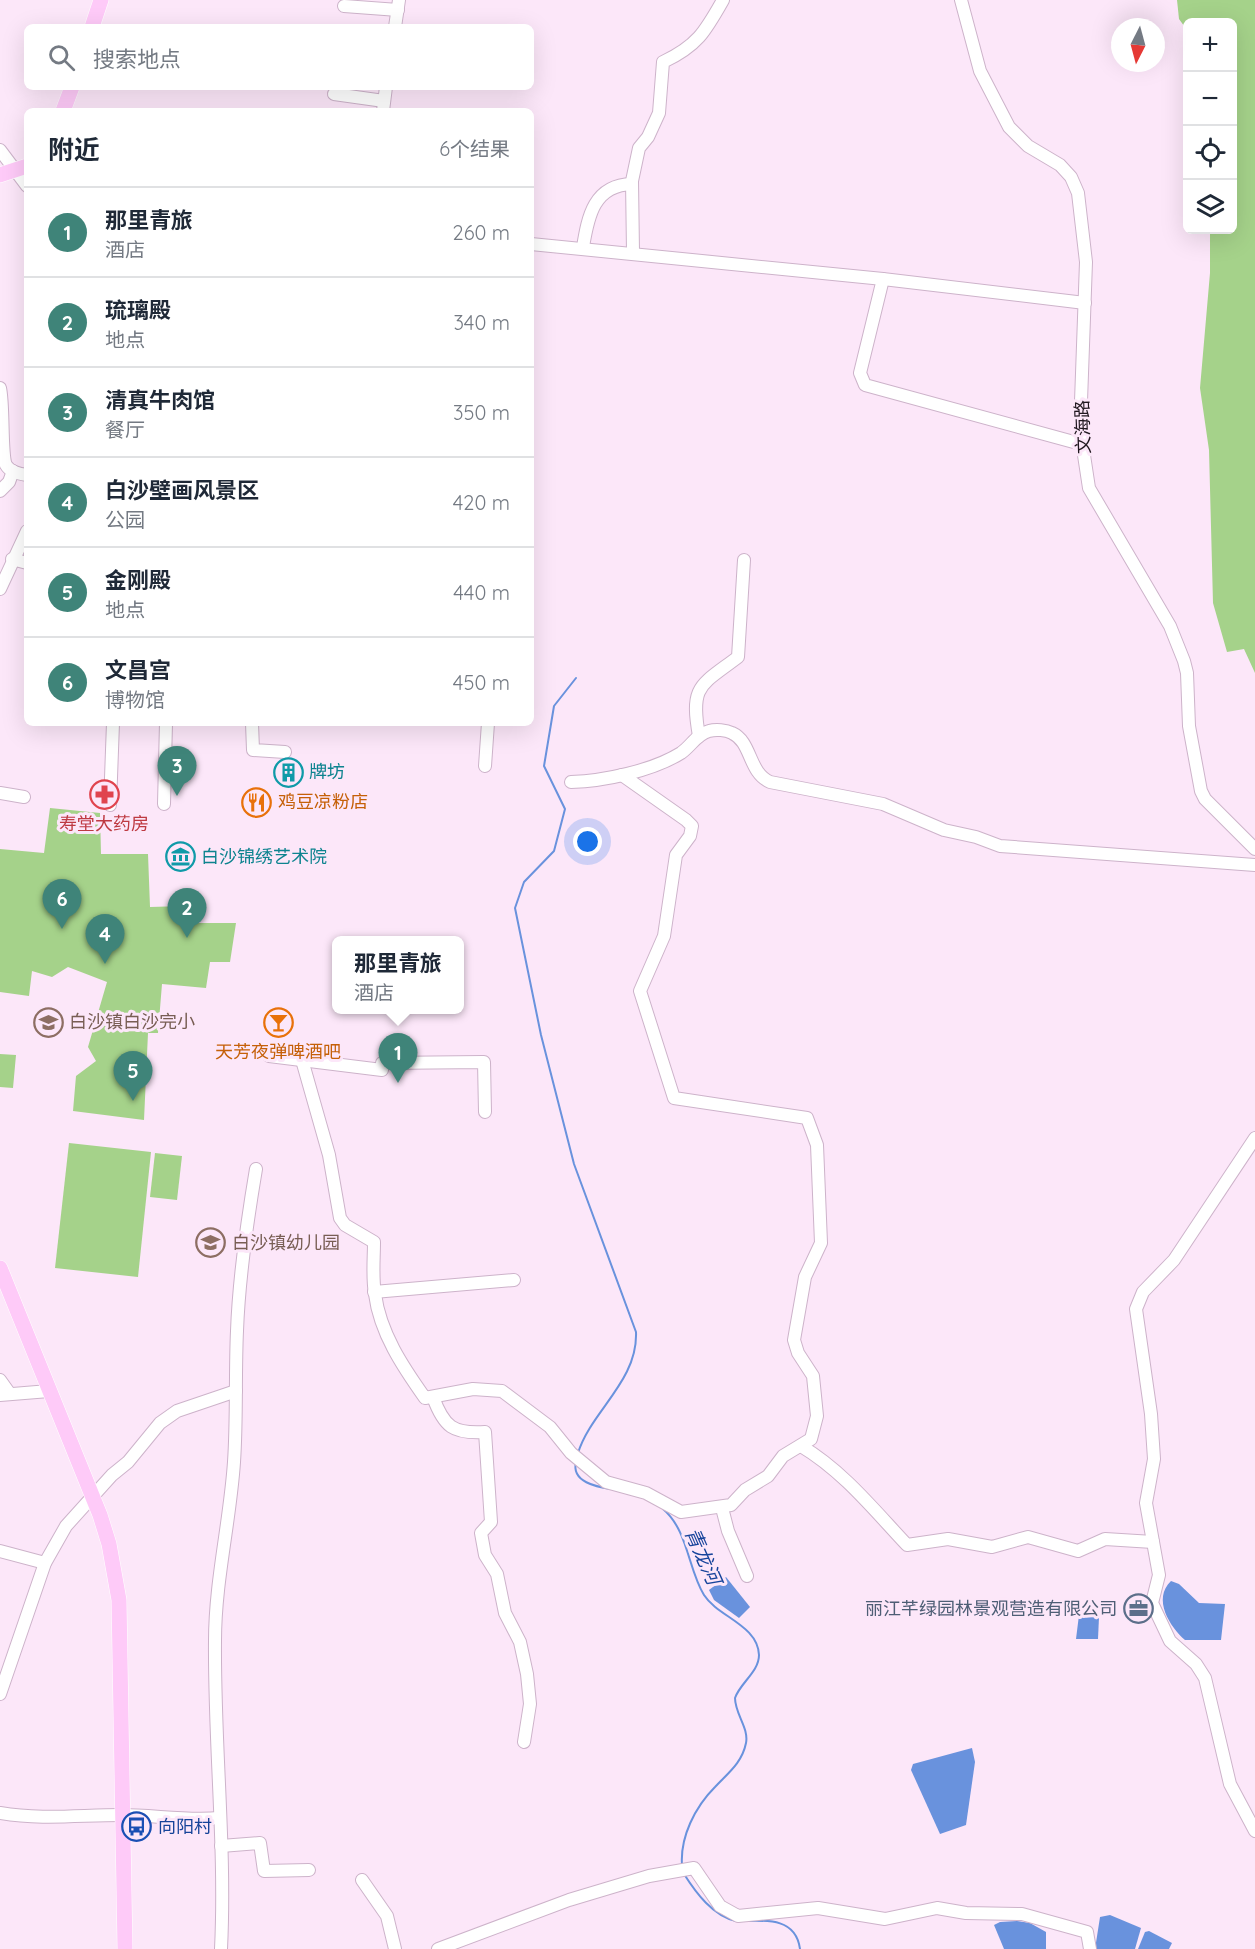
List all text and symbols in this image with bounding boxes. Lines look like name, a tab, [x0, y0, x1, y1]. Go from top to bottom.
north arrow	[1111, 18, 1165, 72]
map controls	[1183, 18, 1237, 234]
button: +	[1183, 18, 1237, 72]
search box	[24, 24, 534, 90]
icon: search	[45, 41, 78, 74]
text: 搜索地点	[93, 45, 181, 73]
button: −	[1183, 72, 1237, 126]
button: locate	[1183, 126, 1237, 180]
text: 附近	[48, 133, 100, 166]
text: 6个结果	[439, 136, 510, 161]
button: layers	[1183, 180, 1237, 234]
text: 那里青旅	[105, 206, 193, 234]
text: 1	[64, 220, 71, 245]
text: 260 m	[453, 220, 510, 245]
text: 酒店	[105, 237, 145, 262]
text: 琉璃殿	[105, 296, 171, 324]
text: 2	[62, 310, 73, 335]
text: 340 m	[453, 310, 510, 335]
text: 地点	[105, 327, 145, 352]
text: 清真牛肉馆	[105, 386, 215, 414]
text: 3	[62, 400, 73, 425]
text: 350 m	[453, 400, 510, 425]
street label: 文海路	[1070, 400, 1095, 454]
text: 餐厅	[105, 417, 145, 442]
text: 白沙壁画风景区	[105, 476, 259, 504]
text: 4	[62, 490, 73, 515]
text: 420 m	[453, 490, 510, 515]
text: 公园	[105, 507, 145, 532]
text: 金刚殿	[105, 566, 171, 594]
text: 5	[62, 580, 73, 605]
text: 440 m	[453, 580, 510, 605]
text: 地点	[105, 597, 145, 622]
text: 文昌宫	[105, 656, 171, 684]
text: 6	[62, 670, 73, 695]
text: 450 m	[453, 670, 510, 695]
text: 博物馆	[105, 687, 165, 712]
pin: 3	[158, 746, 196, 796]
building icon: 牌坊	[272, 756, 304, 788]
place label: 牌坊	[309, 760, 345, 783]
pharmacy icon: 寿堂大药房	[88, 779, 120, 811]
restaurant icon: 鸡豆凉粉店	[241, 786, 273, 818]
place label: 鸡豆凉粉店	[278, 790, 368, 813]
place label: 寿堂大药房	[59, 812, 149, 835]
your location	[573, 827, 602, 856]
museum icon: 白沙锦绣艺术院	[164, 841, 196, 873]
place label: 白沙锦绣艺术院	[201, 845, 327, 868]
pin: 6	[42, 880, 82, 929]
pin: 2	[168, 888, 207, 938]
pin: 4	[86, 914, 124, 964]
popup	[332, 936, 464, 1014]
text: 那里青旅	[354, 949, 442, 977]
text: 酒店	[354, 980, 394, 1005]
school or university icon: 白沙镇白沙完小	[32, 1006, 64, 1038]
bar icon: 天芳夜弹啤酒吧	[262, 1007, 294, 1039]
place label: 白沙镇白沙完小	[69, 1010, 195, 1033]
pin: 1	[378, 1034, 418, 1083]
place label: 天芳夜弹啤酒吧	[215, 1040, 341, 1063]
pin: 5	[114, 1052, 152, 1101]
school or university icon: 白沙镇幼儿园	[195, 1227, 227, 1259]
place label: 白沙镇幼儿园	[232, 1231, 340, 1254]
water label: 青龙河	[680, 1523, 729, 1592]
office icon: 丽江芊绿园林景观营造有限公司	[1122, 1593, 1154, 1625]
place label: 丽江芊绿园林景观营造有限公司	[865, 1597, 1117, 1620]
bus stop icon: 向阳村	[121, 1811, 153, 1843]
place label: 向阳村	[158, 1815, 212, 1838]

